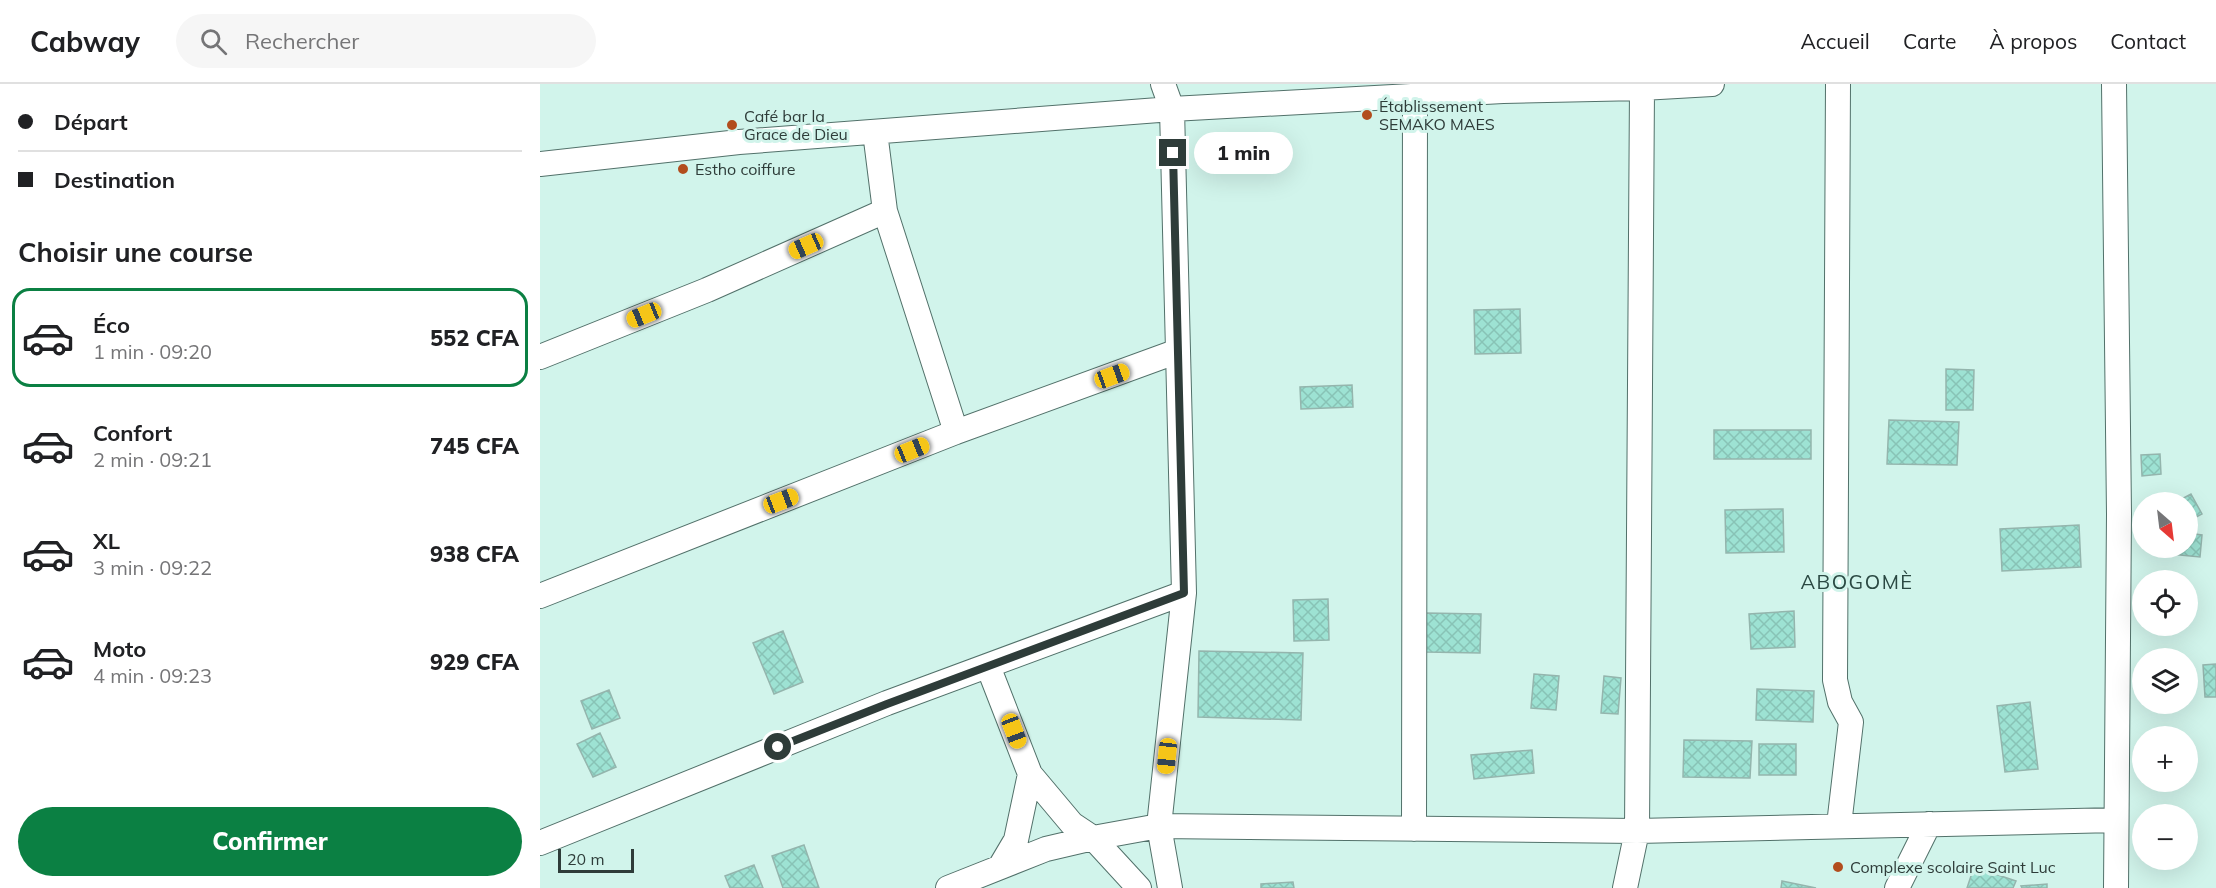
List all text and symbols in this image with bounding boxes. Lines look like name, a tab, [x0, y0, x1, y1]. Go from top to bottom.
search box	[176, 14, 596, 68]
text: Cabway	[30, 24, 140, 59]
icon: search	[197, 25, 230, 58]
text: Rechercher	[245, 27, 359, 55]
text: Accueil	[1800, 28, 1870, 54]
text: Carte	[1903, 28, 1956, 54]
text: À propos	[1989, 28, 2077, 54]
text: Contact	[2110, 28, 2186, 54]
place label: Établissement SEMAKO MAES	[1379, 96, 1495, 134]
place label: Café bar la Grace de Dieu	[744, 106, 848, 144]
text: Départ	[54, 108, 128, 136]
marker: Établissement SEMAKO MAES	[1360, 108, 1374, 122]
marker: Café bar la Grace de Dieu	[725, 118, 739, 132]
callout: 1 min	[1194, 132, 1293, 174]
route end	[1159, 139, 1186, 166]
text: 1 min	[1217, 140, 1270, 165]
place label: Estho coiffure	[695, 159, 795, 179]
marker: Estho coiffure	[676, 162, 690, 176]
text: Destination	[54, 166, 175, 194]
car	[786, 230, 826, 262]
text: Choisir une course	[18, 235, 253, 269]
car	[624, 300, 664, 330]
icon: car	[21, 311, 75, 365]
text: Éco	[93, 311, 130, 339]
text: 552 CFA	[430, 324, 519, 352]
text: 1 min · 09:20	[93, 339, 212, 364]
car	[1092, 361, 1132, 391]
icon: car	[21, 419, 75, 473]
text: Confort	[93, 419, 172, 447]
text: 745 CFA	[430, 432, 519, 460]
car	[892, 435, 932, 465]
text: 2 min · 09:21	[93, 447, 212, 472]
car	[761, 486, 801, 516]
north arrow	[2132, 492, 2198, 558]
map controls	[2132, 492, 2198, 870]
icon: car	[21, 527, 75, 581]
text: XL	[93, 527, 120, 555]
text: 938 CFA	[430, 540, 519, 568]
text: 3 min · 09:22	[93, 555, 212, 580]
district label: ABOGOMÈ	[1800, 569, 1914, 594]
button: locate	[2132, 570, 2198, 636]
icon: car	[21, 635, 75, 689]
text: Moto	[93, 635, 146, 663]
text: 929 CFA	[430, 648, 519, 676]
button: layers	[2132, 648, 2198, 714]
text: 4 min · 09:23	[93, 663, 212, 688]
car	[999, 711, 1029, 751]
button: +	[2132, 726, 2198, 792]
route start	[764, 733, 791, 760]
car	[1156, 737, 1178, 775]
button: −	[2132, 804, 2198, 870]
button: Confirmer	[18, 807, 522, 876]
scale bar	[558, 846, 634, 874]
text: 20 m	[567, 849, 604, 869]
place label: Complexe scolaire Saint Luc	[1850, 857, 2056, 877]
marker: Complexe scolaire Saint Luc	[1831, 860, 1845, 874]

